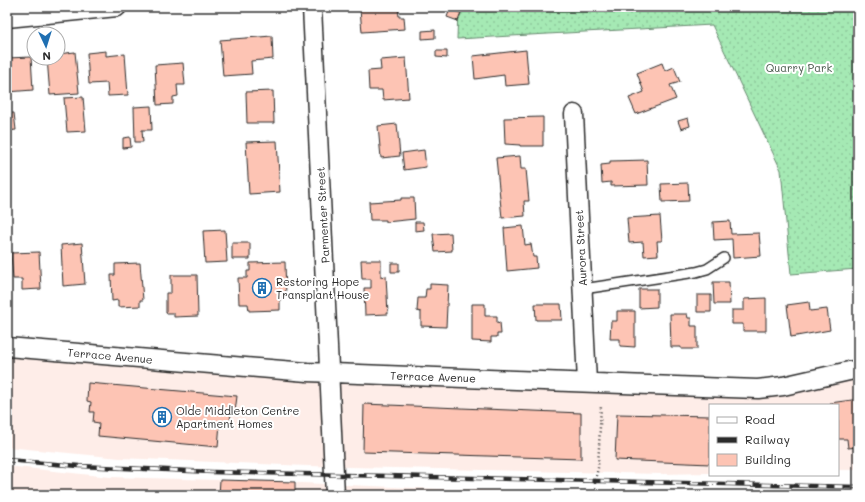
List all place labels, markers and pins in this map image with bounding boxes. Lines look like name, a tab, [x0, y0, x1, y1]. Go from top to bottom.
place label: Restoring Hope Transplant House	[276, 274, 370, 302]
building icon: Restoring Hope Transplant House	[251, 277, 273, 299]
place label: Olde Middleton Centre Apartment Homes	[176, 403, 300, 431]
building icon: Olde Middleton Centre Apartment Homes	[151, 406, 173, 428]

